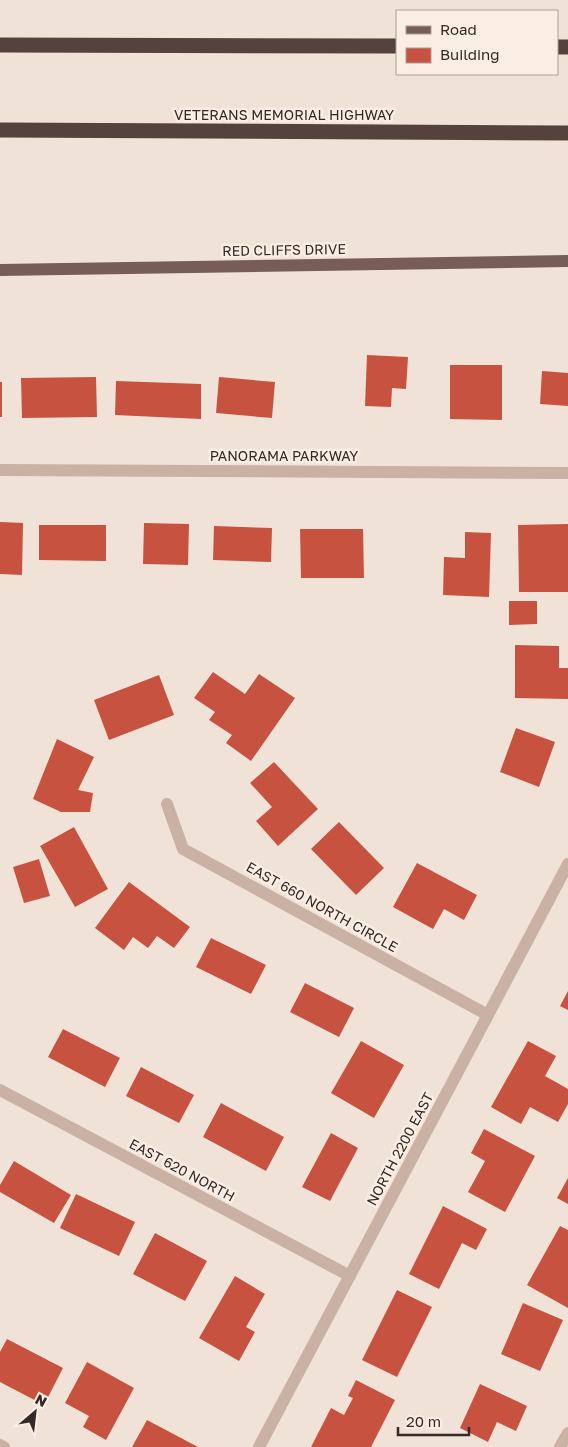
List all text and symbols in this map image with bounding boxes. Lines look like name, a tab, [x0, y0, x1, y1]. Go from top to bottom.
legend	[396, 10, 558, 75]
text: Road	[440, 20, 477, 38]
text: Building	[440, 45, 500, 63]
street label: VETERANS MEMORIAL HIGHWAY	[174, 106, 394, 123]
street label: RED CLIFFS DRIVE	[222, 240, 346, 259]
street label: PANORAMA PARKWAY	[210, 447, 358, 464]
street label: EAST 660 NORTH CIRCLE	[244, 858, 401, 955]
street label: NORTH 2200 EAST	[363, 1089, 437, 1208]
street label: EAST 620 NORTH	[126, 1135, 238, 1205]
north arrow	[10, 1387, 60, 1437]
text: N	[33, 1390, 50, 1410]
scale bar	[398, 1404, 469, 1436]
text: 20 m	[406, 1412, 441, 1430]

